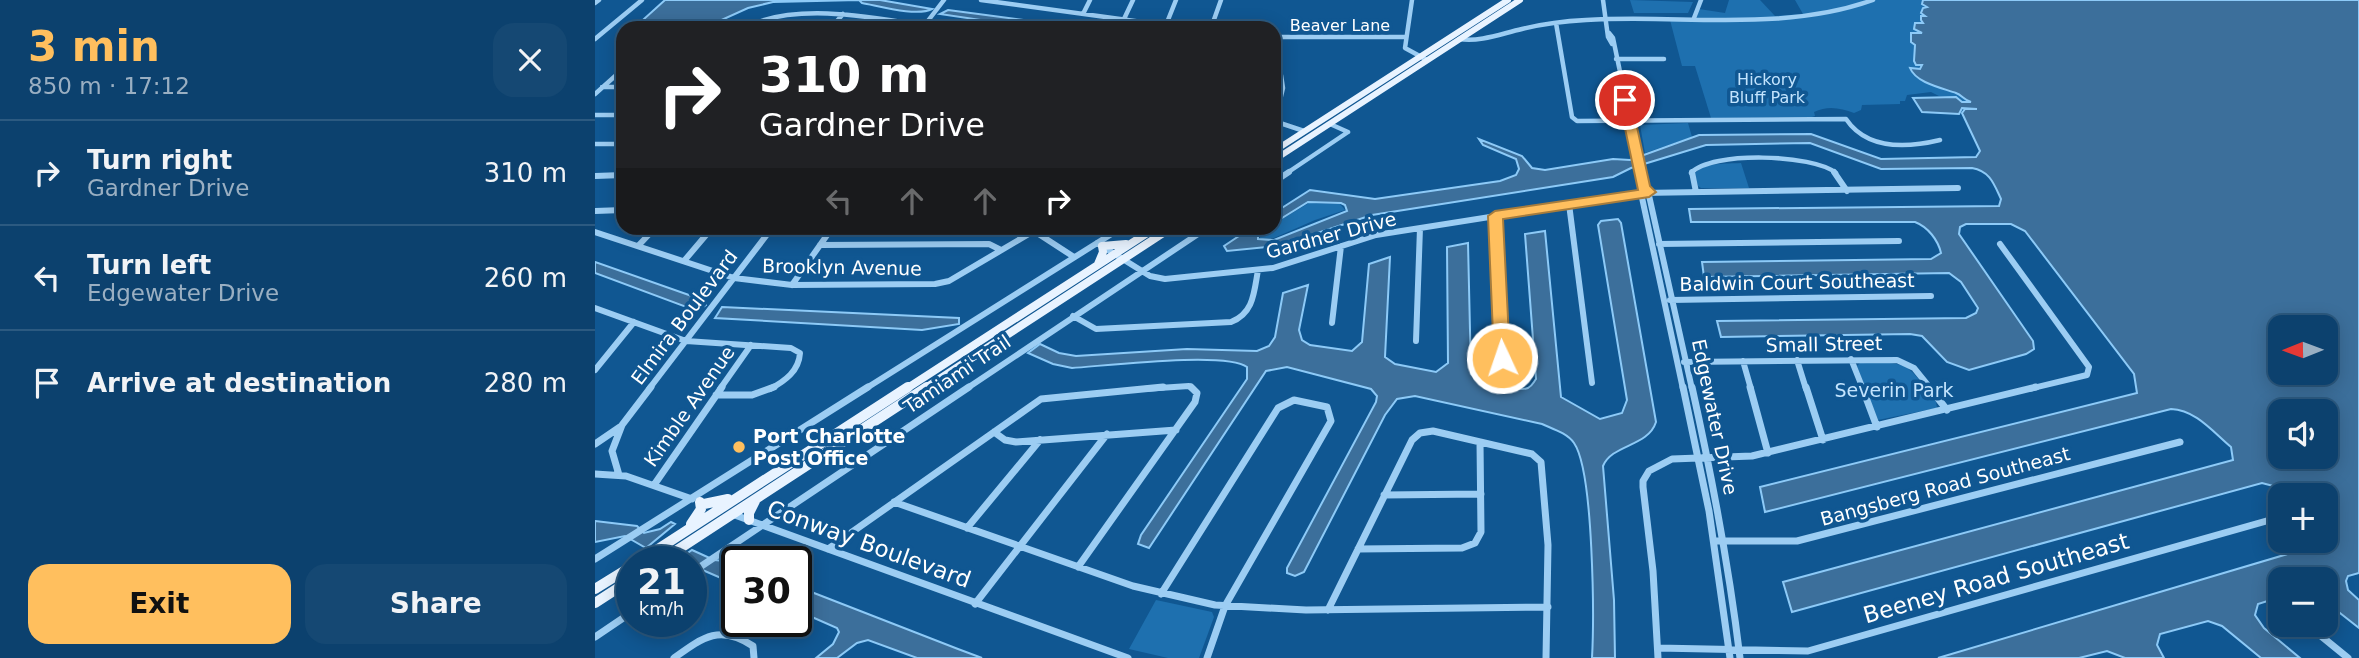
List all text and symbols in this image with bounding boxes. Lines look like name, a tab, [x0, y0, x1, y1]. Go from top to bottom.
street label: Beaver Lane	[1290, 16, 1390, 35]
text: 3 min	[28, 22, 160, 71]
button: close	[493, 23, 567, 97]
text: 310 m	[759, 47, 929, 104]
icon: right	[644, 49, 735, 140]
pin	[1595, 70, 1655, 130]
park label: Hickory Bluff Park	[1729, 70, 1806, 107]
text: 850 m · 17:12	[28, 73, 190, 99]
icon: arrive	[1606, 81, 1644, 119]
text: Gardner Drive	[759, 106, 985, 144]
text: Turn right	[87, 145, 232, 175]
icon: right	[28, 154, 66, 192]
text: 310 m	[484, 158, 567, 188]
text: Gardner Drive	[87, 175, 249, 201]
icon: left	[820, 182, 858, 220]
icon: ahead	[893, 182, 931, 220]
icon: ahead	[966, 182, 1004, 220]
icon: right	[1039, 182, 1077, 220]
street label: Gardner Drive	[1263, 207, 1399, 263]
street label: Elmira Boulevard	[626, 245, 742, 389]
text: Turn left	[87, 250, 211, 280]
street label: Brooklyn Avenue	[762, 255, 922, 279]
icon: left	[28, 259, 66, 297]
text: 260 m	[484, 263, 567, 293]
street label: Baldwin Court Southeast	[1679, 269, 1915, 295]
text: Edgewater Drive	[87, 280, 279, 306]
north arrow	[2268, 315, 2338, 385]
map controls	[2268, 315, 2338, 637]
position arrow	[1465, 321, 1539, 395]
street label: Tamiami Trail	[899, 330, 1015, 418]
street label: Small Street	[1766, 332, 1882, 356]
street label: Edgewater Drive	[1688, 337, 1742, 497]
street label: Kimble Avenue	[639, 342, 739, 470]
icon: arrive	[28, 364, 66, 402]
text: Arrive at destination	[87, 368, 391, 398]
text: 280 m	[484, 368, 567, 398]
park label: Severin Park	[1835, 379, 1953, 401]
button: sound	[2268, 399, 2338, 469]
place label: Port Charlotte Post Office	[753, 425, 905, 469]
marker: Port Charlotte Post Office	[731, 439, 747, 455]
street label: Bangsberg Road Southeast	[1818, 442, 2072, 530]
button: +	[2268, 483, 2338, 553]
street label: Conway Boulevard	[764, 495, 974, 593]
street label: Beeney Road Southeast	[1860, 528, 2132, 628]
speed limit sign: 30	[721, 546, 812, 637]
text: 21	[637, 562, 686, 602]
button: Exit	[28, 564, 291, 644]
button: Share	[305, 564, 567, 644]
button: −	[2268, 567, 2338, 637]
text: km/h	[639, 598, 684, 619]

